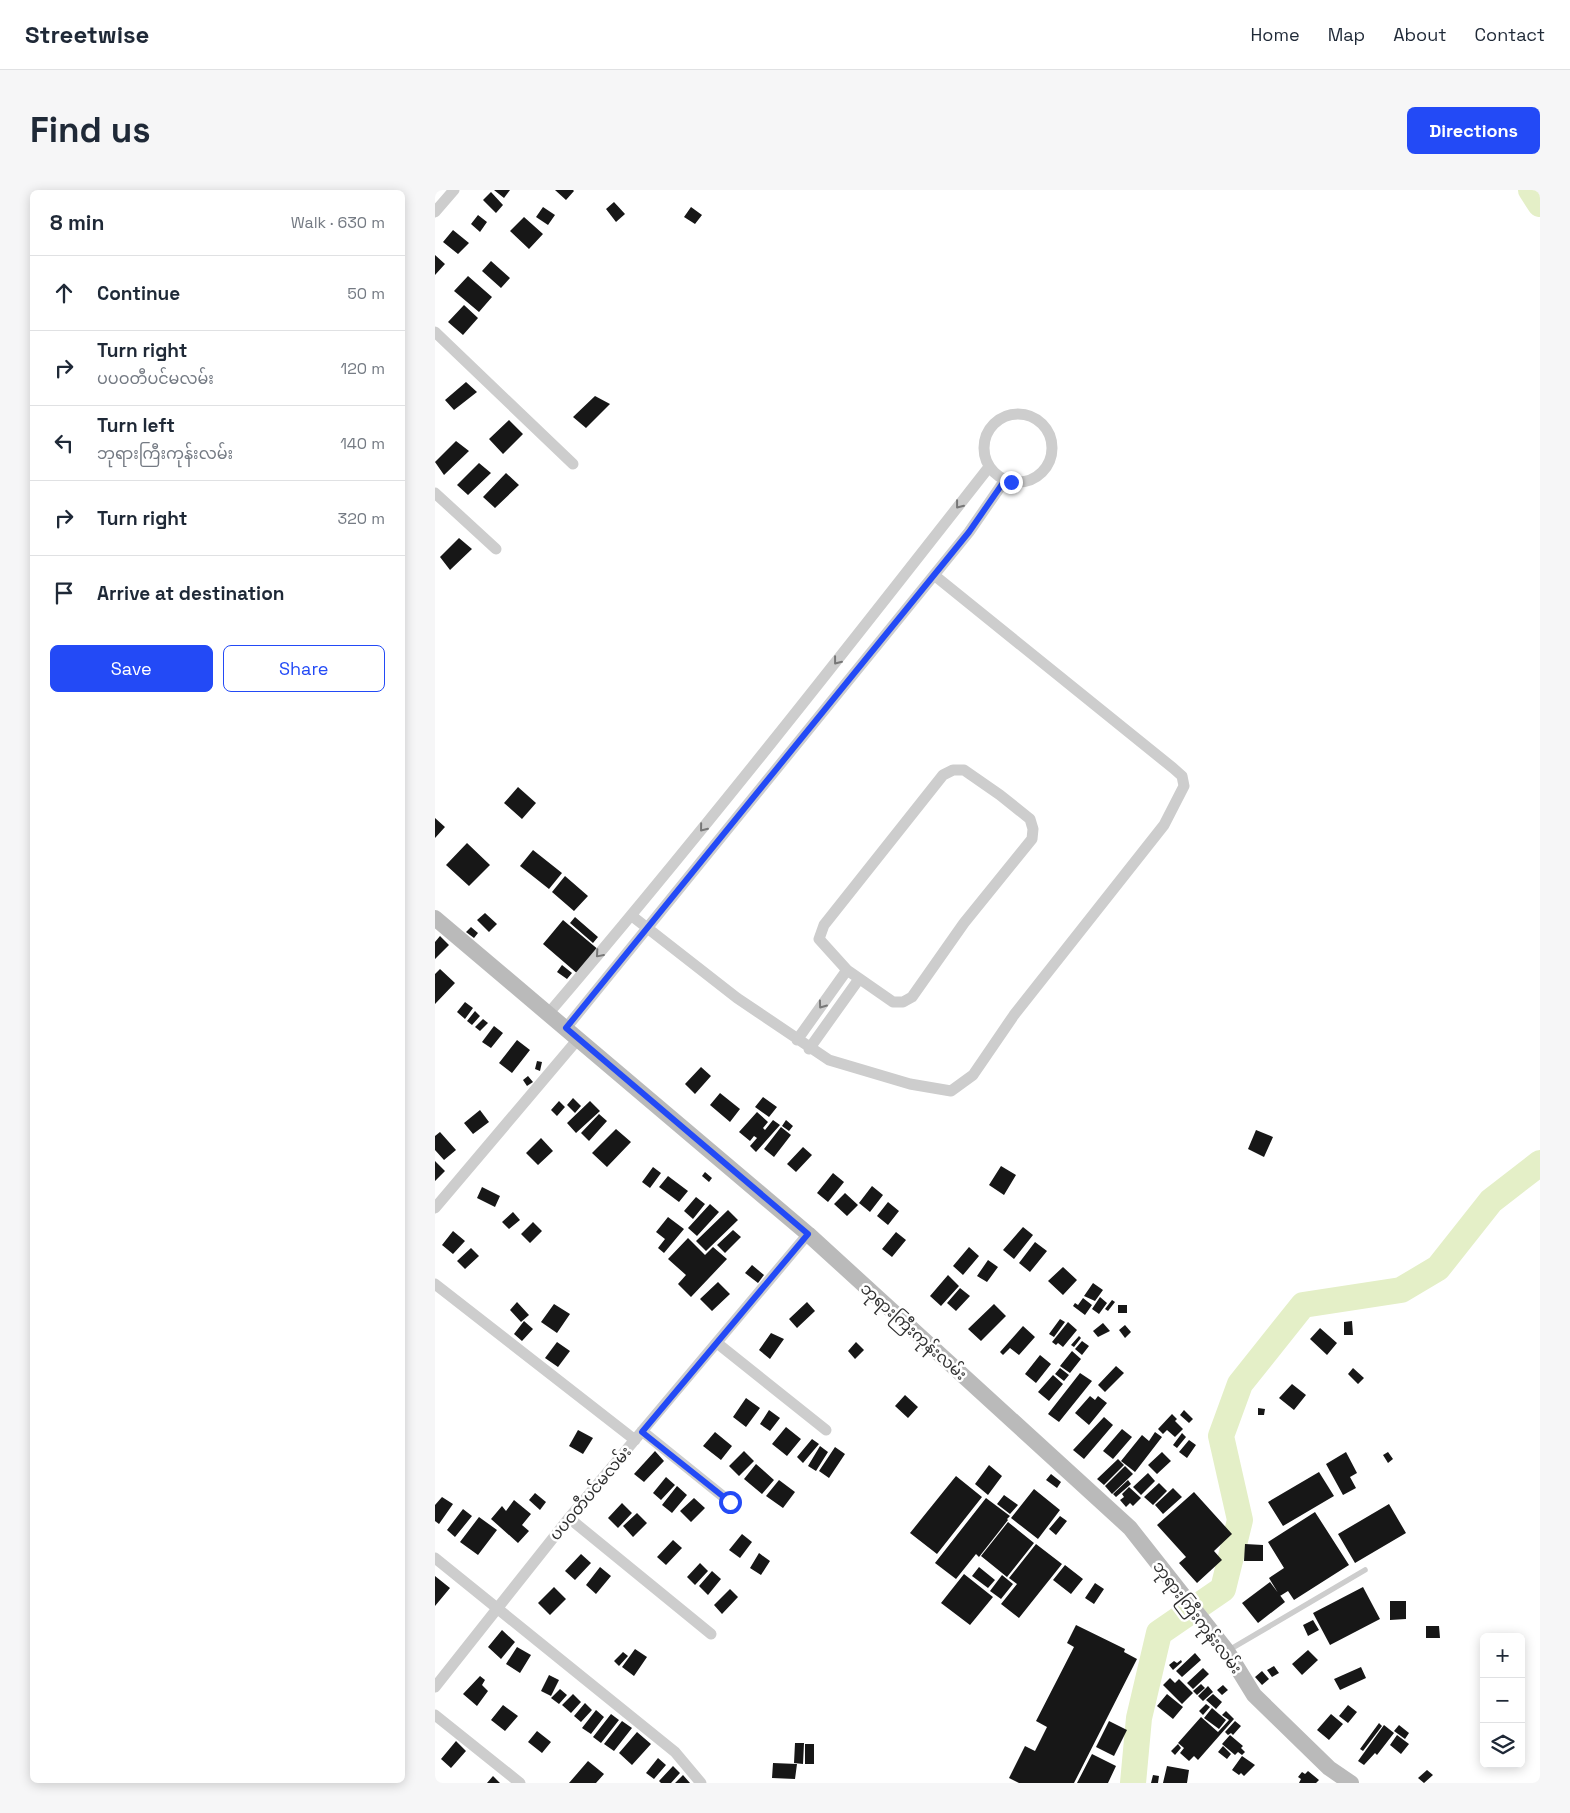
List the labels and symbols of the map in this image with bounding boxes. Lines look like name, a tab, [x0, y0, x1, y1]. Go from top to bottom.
route end	[1000, 471, 1023, 494]
one-way arrow	[957, 499, 965, 508]
one-way arrow	[835, 655, 843, 664]
one-way arrow	[700, 822, 708, 831]
one-way arrow	[596, 948, 605, 957]
one-way arrow	[819, 999, 828, 1008]
street label: ဘုရားကြီးကုန်းလမ်း	[853, 1277, 972, 1388]
street label: ပပဝတီပင်မလမ်း	[544, 1441, 636, 1545]
route start	[719, 1491, 742, 1514]
street label: ဘုရားကြီးကုန်းလမ်း	[1145, 1556, 1248, 1680]

